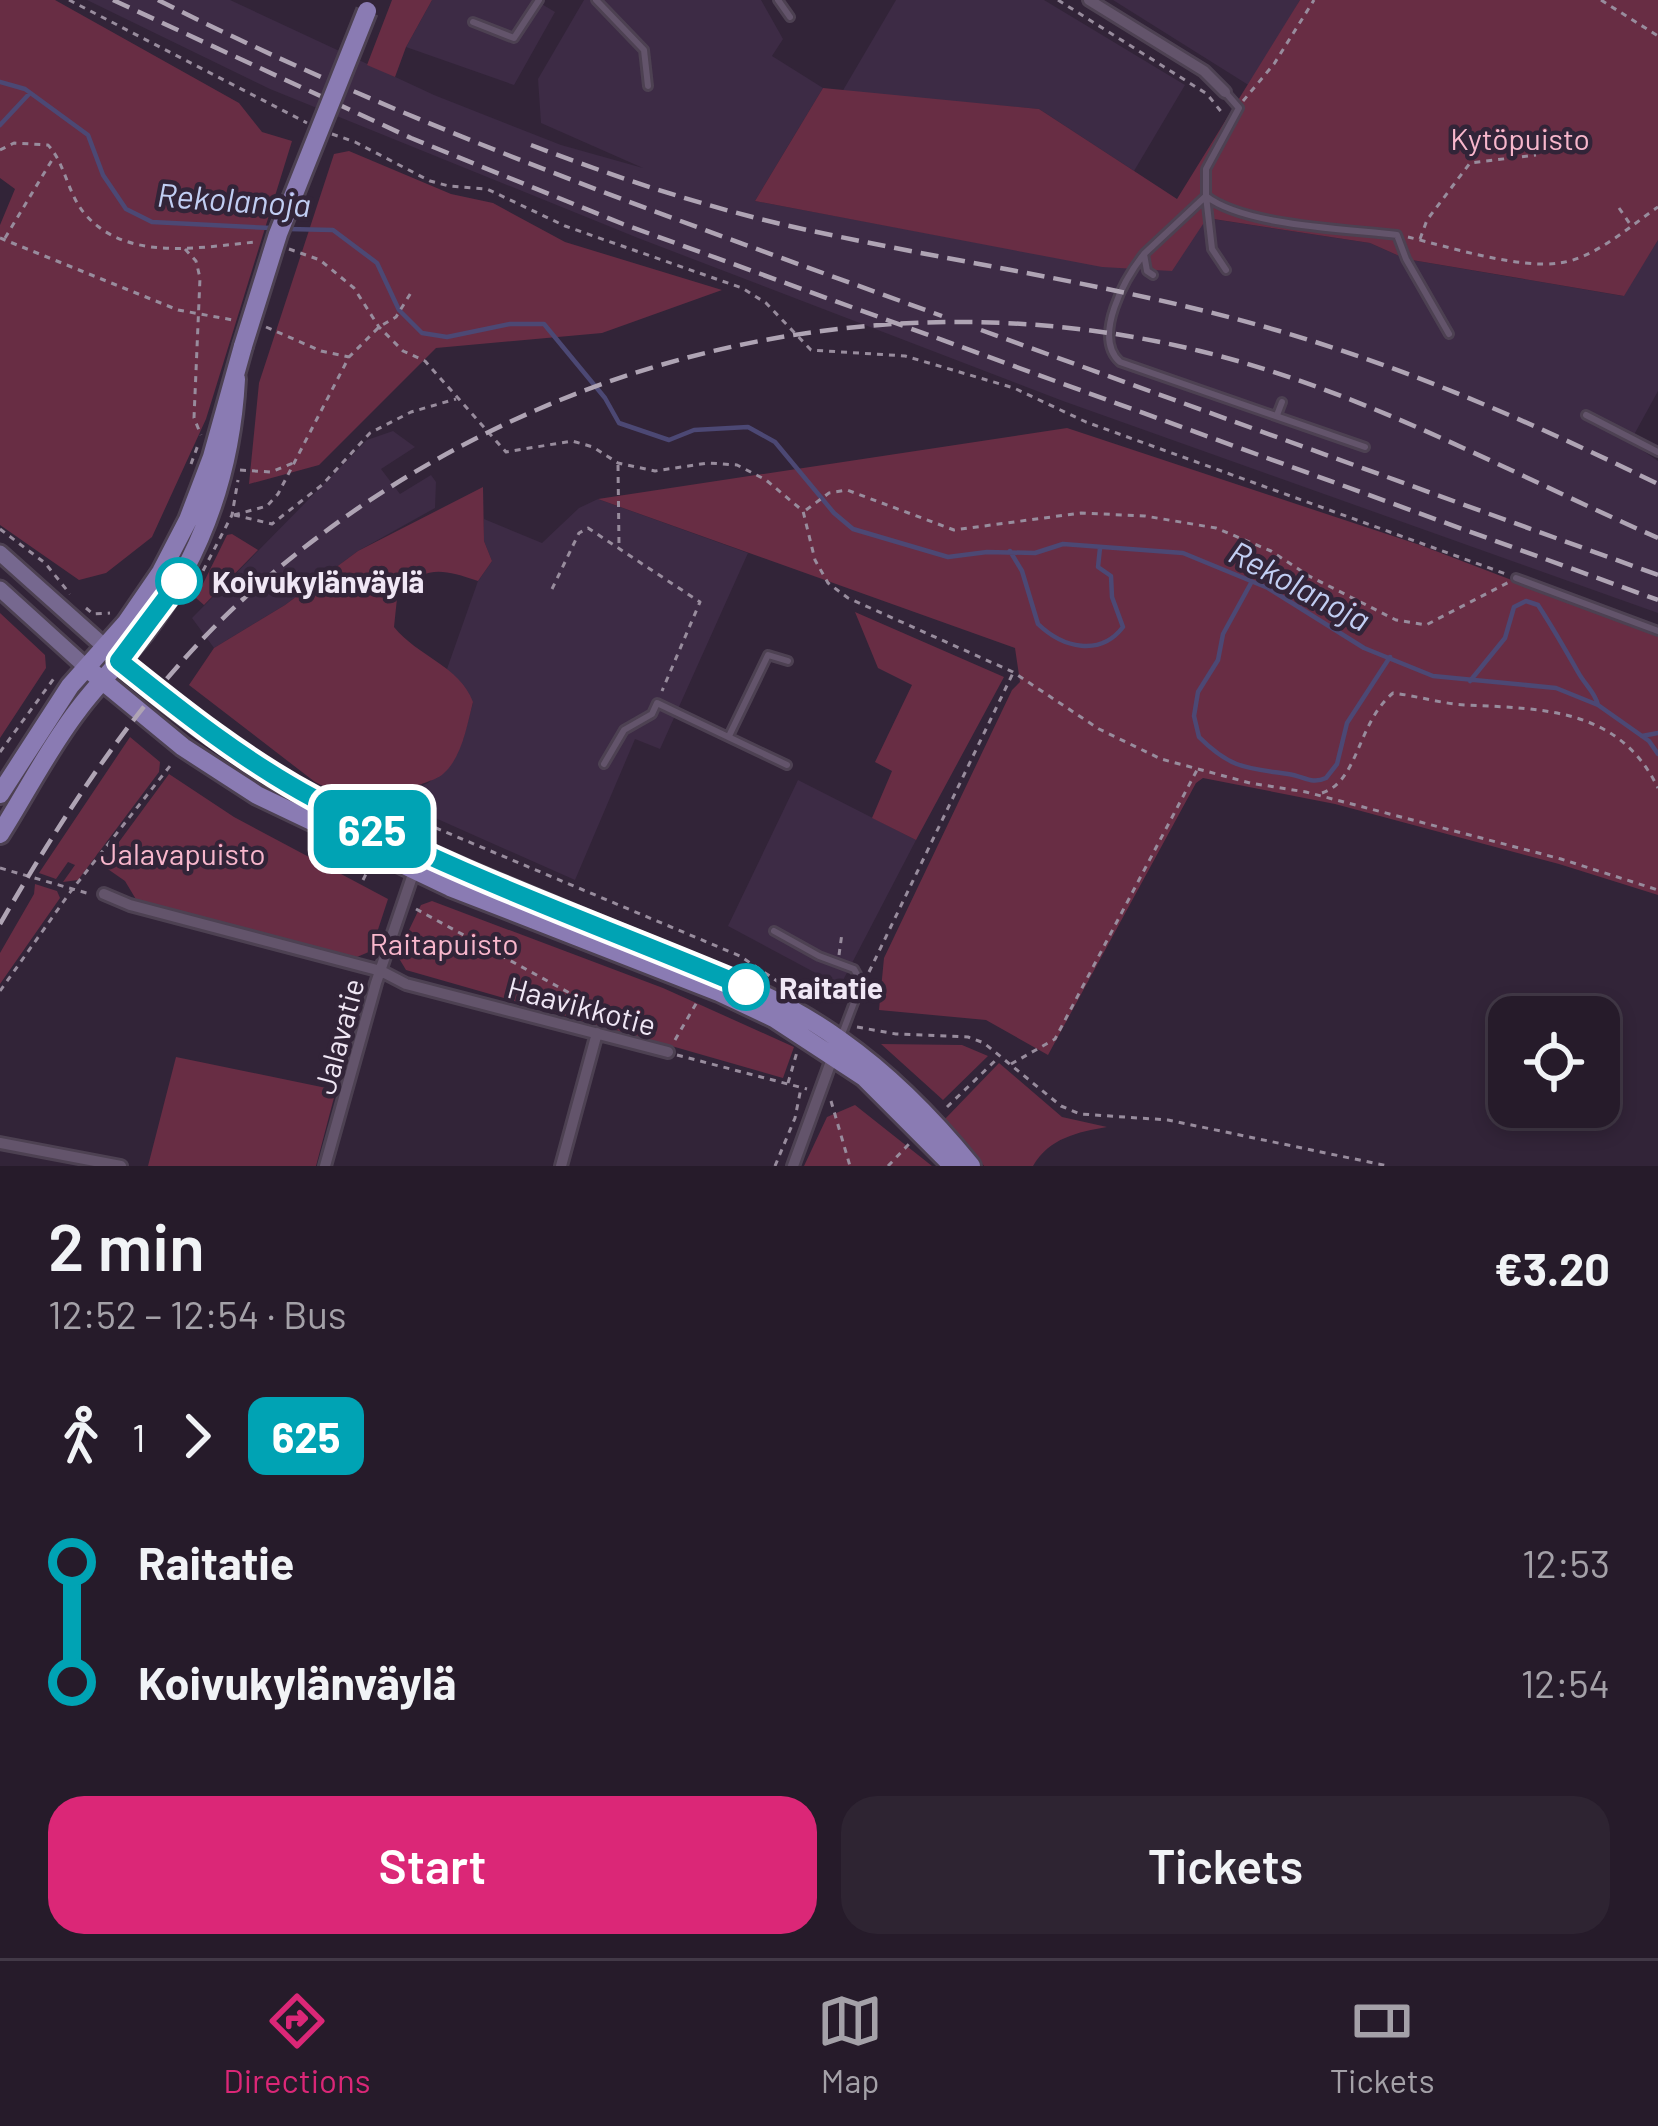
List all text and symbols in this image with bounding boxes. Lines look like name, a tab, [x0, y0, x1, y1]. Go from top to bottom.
park label: Kytöpuisto	[1450, 120, 1590, 156]
water label: Rekolanoja	[156, 174, 312, 224]
water label: Rekolanoja	[1223, 531, 1377, 639]
marker: Koivukylänväylä	[157, 559, 201, 603]
place label: Koivukylänväylä	[212, 563, 424, 599]
line badge: 625	[303, 790, 441, 868]
text: 625	[338, 804, 406, 854]
park label: Jalavapuisto	[100, 835, 266, 871]
park label: Raitapuisto	[369, 925, 519, 961]
marker: Raitatie	[724, 965, 768, 1009]
street label: Haavikkotie	[504, 968, 660, 1042]
place label: Raitatie	[779, 969, 883, 1005]
street label: Jalavatie	[305, 974, 371, 1098]
map controls	[1488, 996, 1620, 1128]
button: locate	[1488, 996, 1620, 1128]
text: 2 min	[48, 1205, 205, 1284]
text: €3.20	[1494, 1241, 1610, 1295]
text: 12:52 – 12:54 · Bus	[48, 1290, 347, 1337]
icon: walk	[48, 1403, 114, 1469]
icon: forward	[164, 1403, 230, 1469]
text: 625	[272, 1411, 340, 1461]
text: 1	[132, 1413, 146, 1460]
text: Raitatie	[138, 1535, 294, 1589]
text: 12:53	[1522, 1539, 1610, 1586]
text: Koivukylänväylä	[138, 1655, 457, 1709]
text: 12:54	[1521, 1659, 1610, 1706]
button: Start	[48, 1796, 817, 1934]
button: Tickets	[841, 1796, 1610, 1934]
tab: Directions	[223, 1988, 371, 2100]
tab: Map	[817, 1988, 883, 2100]
tab: Tickets	[1330, 1988, 1435, 2100]

